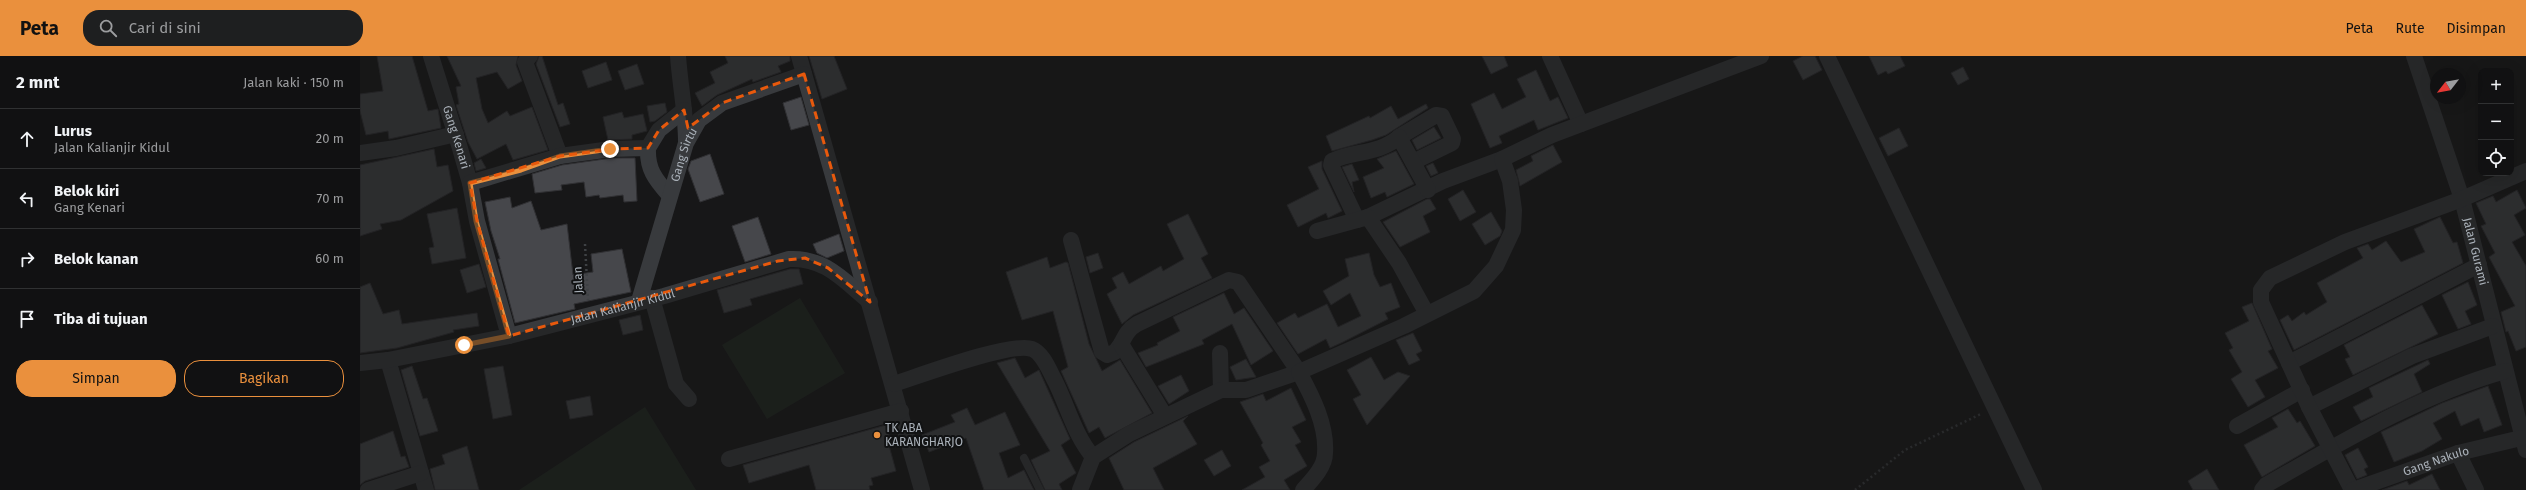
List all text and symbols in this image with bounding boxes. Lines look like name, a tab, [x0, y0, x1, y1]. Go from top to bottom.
search box	[83, 10, 363, 46]
text: Peta	[20, 17, 59, 40]
icon: search	[97, 17, 119, 39]
text: Cari di sini	[129, 19, 201, 37]
text: Peta	[2346, 20, 2373, 37]
text: Rute	[2395, 20, 2425, 37]
text: Disimpan	[2447, 20, 2506, 37]
north arrow	[2430, 68, 2466, 104]
map controls	[2478, 68, 2514, 176]
button: +	[2478, 68, 2514, 104]
text: 2 mnt	[16, 72, 60, 93]
text: Jalan kaki · 150 m	[243, 75, 344, 90]
street label: Gang Kenari	[440, 104, 473, 171]
button: −	[2478, 104, 2514, 140]
text: Lurus	[54, 122, 92, 140]
street label: Gang Sirtu	[668, 125, 700, 183]
icon: ahead	[16, 128, 38, 150]
text: 20 m	[316, 131, 344, 146]
text: Jalan Kalianjir Kidul	[54, 140, 170, 155]
route end	[601, 140, 619, 158]
button: locate	[2478, 140, 2514, 176]
text: Belok kiri	[54, 182, 119, 200]
icon: left	[16, 188, 38, 210]
text: 70 m	[317, 191, 344, 206]
text: Gang Kenari	[54, 200, 125, 215]
street label: Jalan Gurami	[2460, 216, 2491, 287]
icon: right	[16, 248, 38, 270]
text: Belok kanan	[54, 250, 138, 268]
text: 60 m	[315, 251, 344, 266]
street label: Jalan	[570, 266, 586, 294]
street label: Jalan Kalianjir Kidul	[569, 286, 677, 327]
icon: arrive	[16, 308, 38, 330]
text: Tiba di tujuan	[54, 310, 148, 328]
route start	[455, 336, 473, 354]
button: Simpan	[16, 360, 176, 397]
button: Bagikan	[184, 360, 344, 397]
place label: TK ABA KARANGHARJO	[885, 421, 963, 449]
marker: TK ABA KARANGHARJO	[872, 430, 882, 440]
street label: Gang Nakulo	[2401, 444, 2470, 479]

